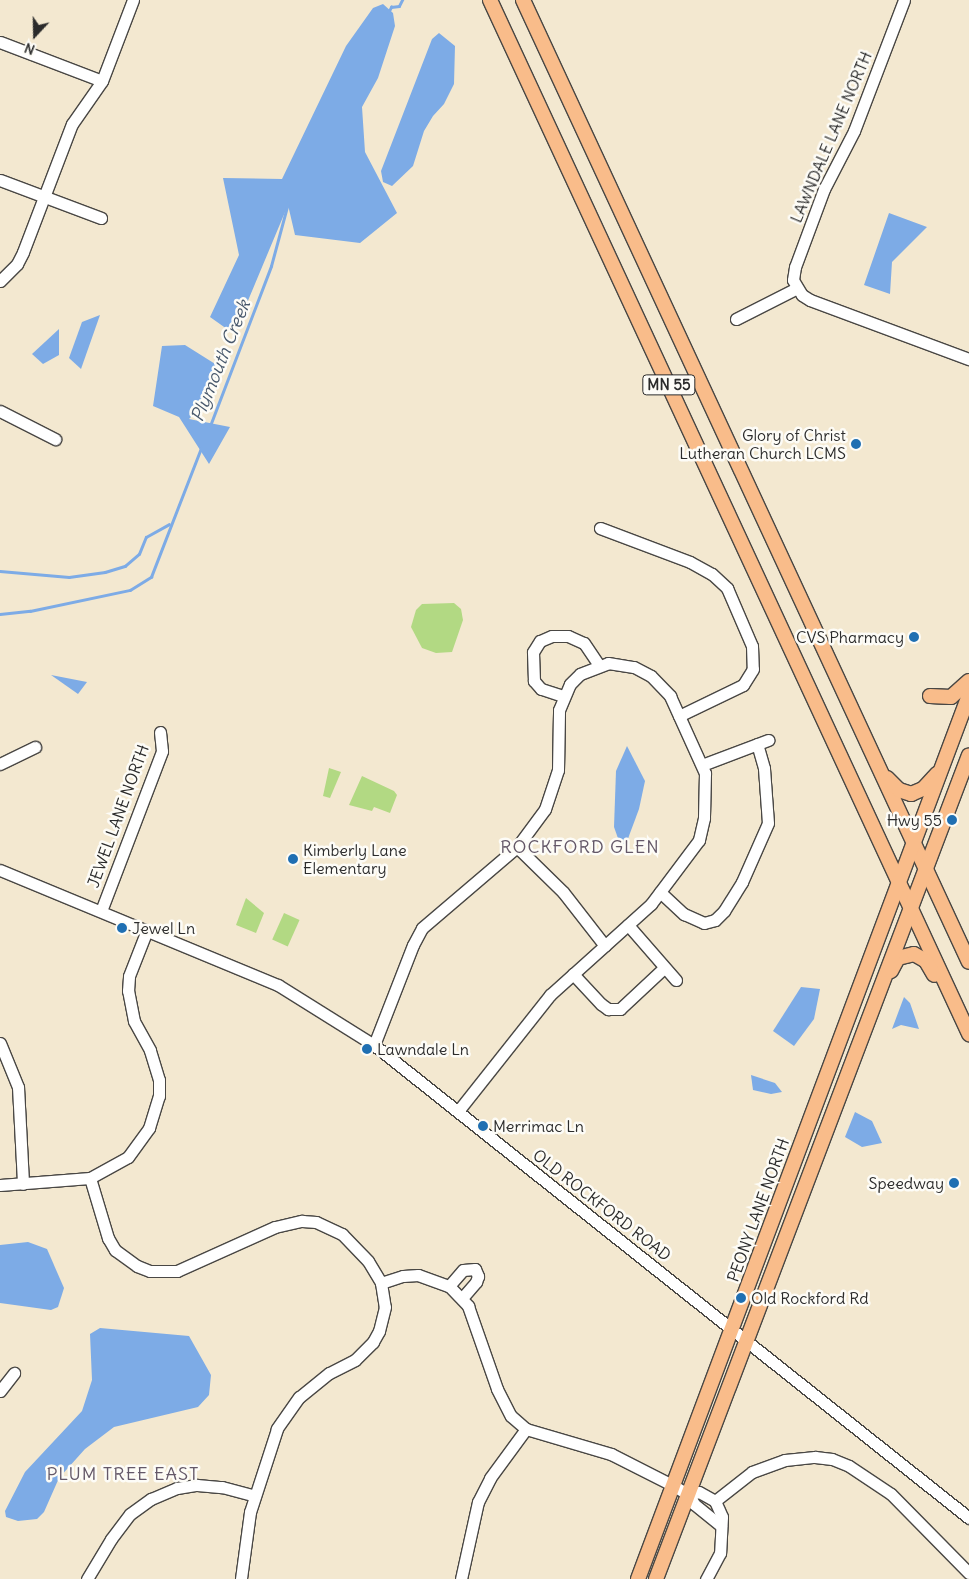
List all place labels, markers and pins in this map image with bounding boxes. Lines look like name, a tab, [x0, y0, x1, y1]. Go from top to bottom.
place label: Glory of Christ Lutheran Church LCMS	[679, 425, 846, 463]
marker: Glory of Christ Lutheran Church LCMS	[850, 438, 862, 450]
place label: CVS Pharmacy	[796, 627, 904, 647]
marker: CVS Pharmacy	[908, 631, 920, 643]
place label: Hwy 55	[887, 810, 942, 830]
marker: Hwy 55	[946, 814, 958, 826]
place label: Kimberly Lane Elementary	[303, 840, 407, 878]
marker: Kimberly Lane Elementary	[287, 853, 299, 865]
place label: Jewel Ln	[132, 918, 195, 938]
marker: Jewel Ln	[116, 922, 128, 934]
place label: Lawndale Ln	[377, 1039, 469, 1059]
marker: Lawndale Ln	[361, 1043, 373, 1055]
place label: Merrimac Ln	[493, 1116, 584, 1136]
marker: Merrimac Ln	[477, 1120, 489, 1132]
place label: Speedway	[869, 1173, 944, 1193]
marker: Speedway	[948, 1177, 960, 1189]
place label: Old Rockford Rd	[751, 1288, 869, 1308]
marker: Old Rockford Rd	[735, 1292, 747, 1304]

